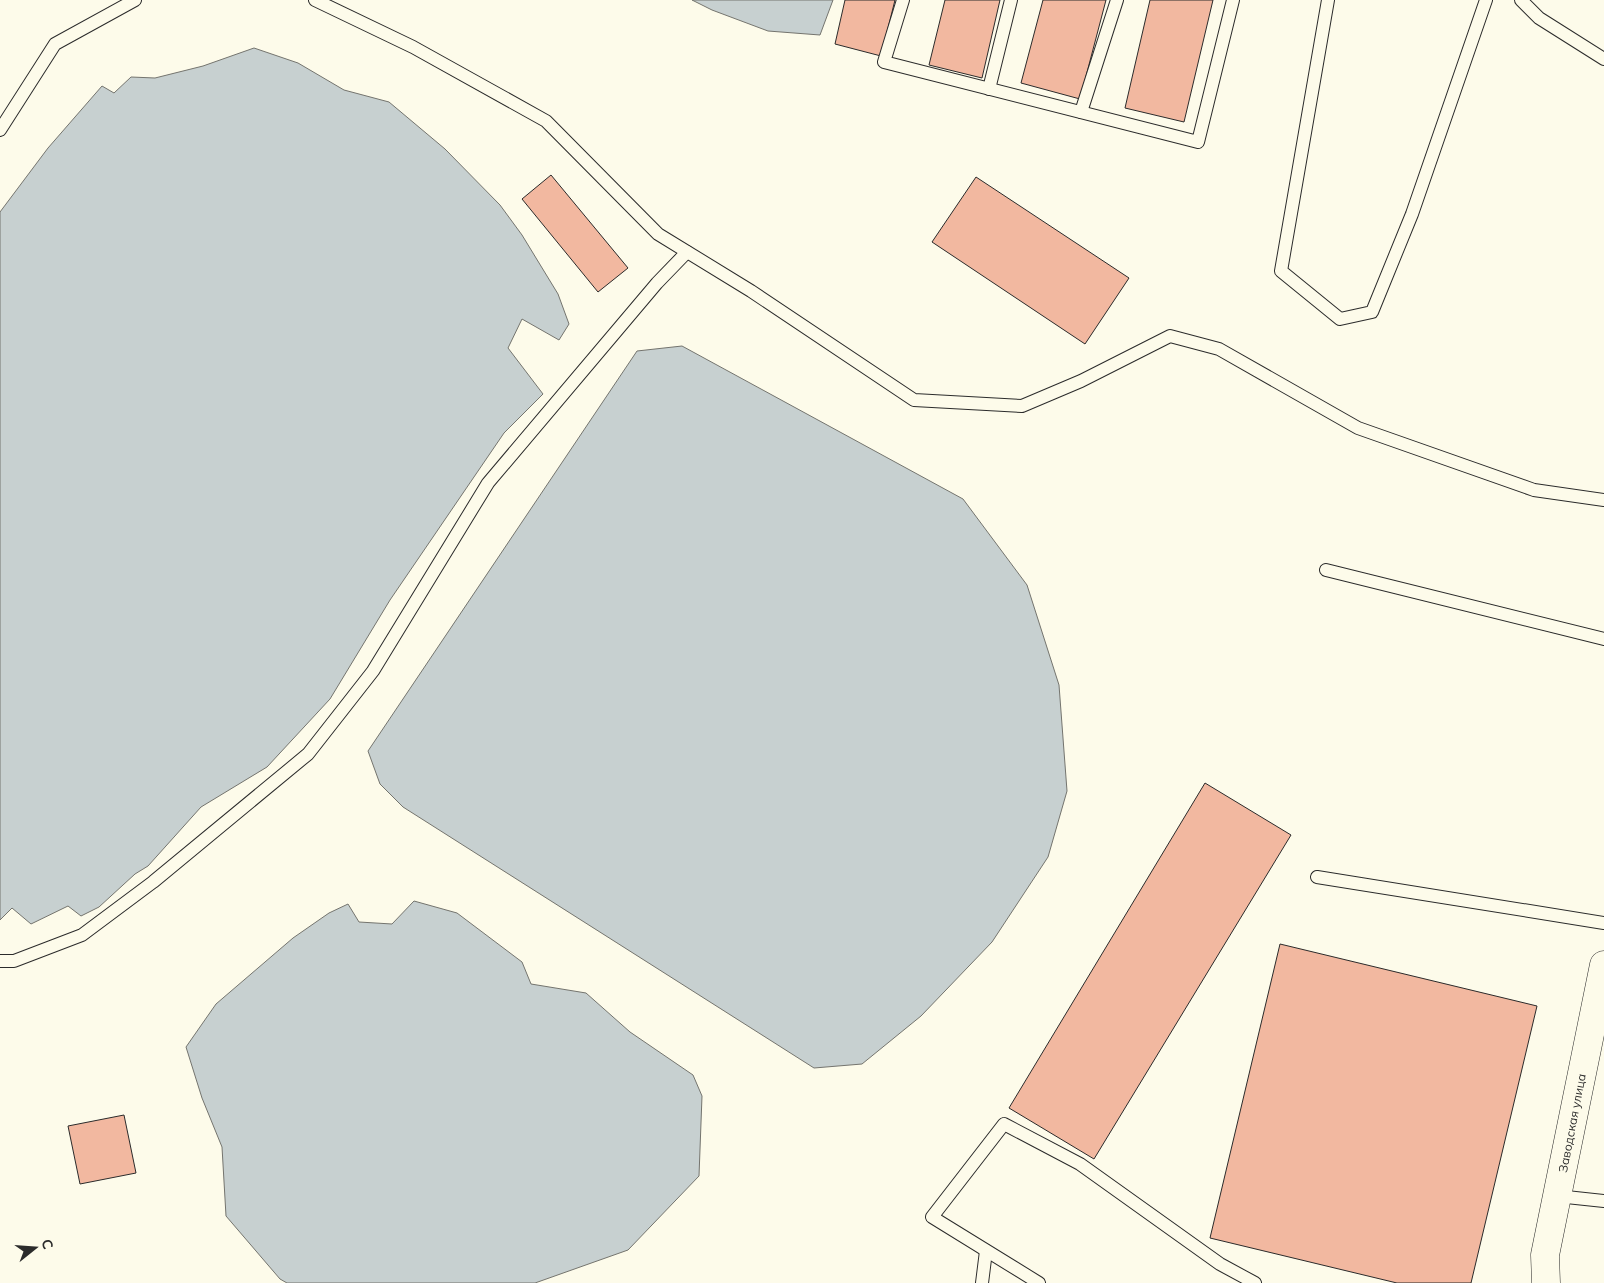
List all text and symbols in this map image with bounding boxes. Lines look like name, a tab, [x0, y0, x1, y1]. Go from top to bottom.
street label: Заводская улица	[1555, 1072, 1589, 1174]
north arrow	[10, 1223, 60, 1273]
text: С	[37, 1237, 57, 1251]

